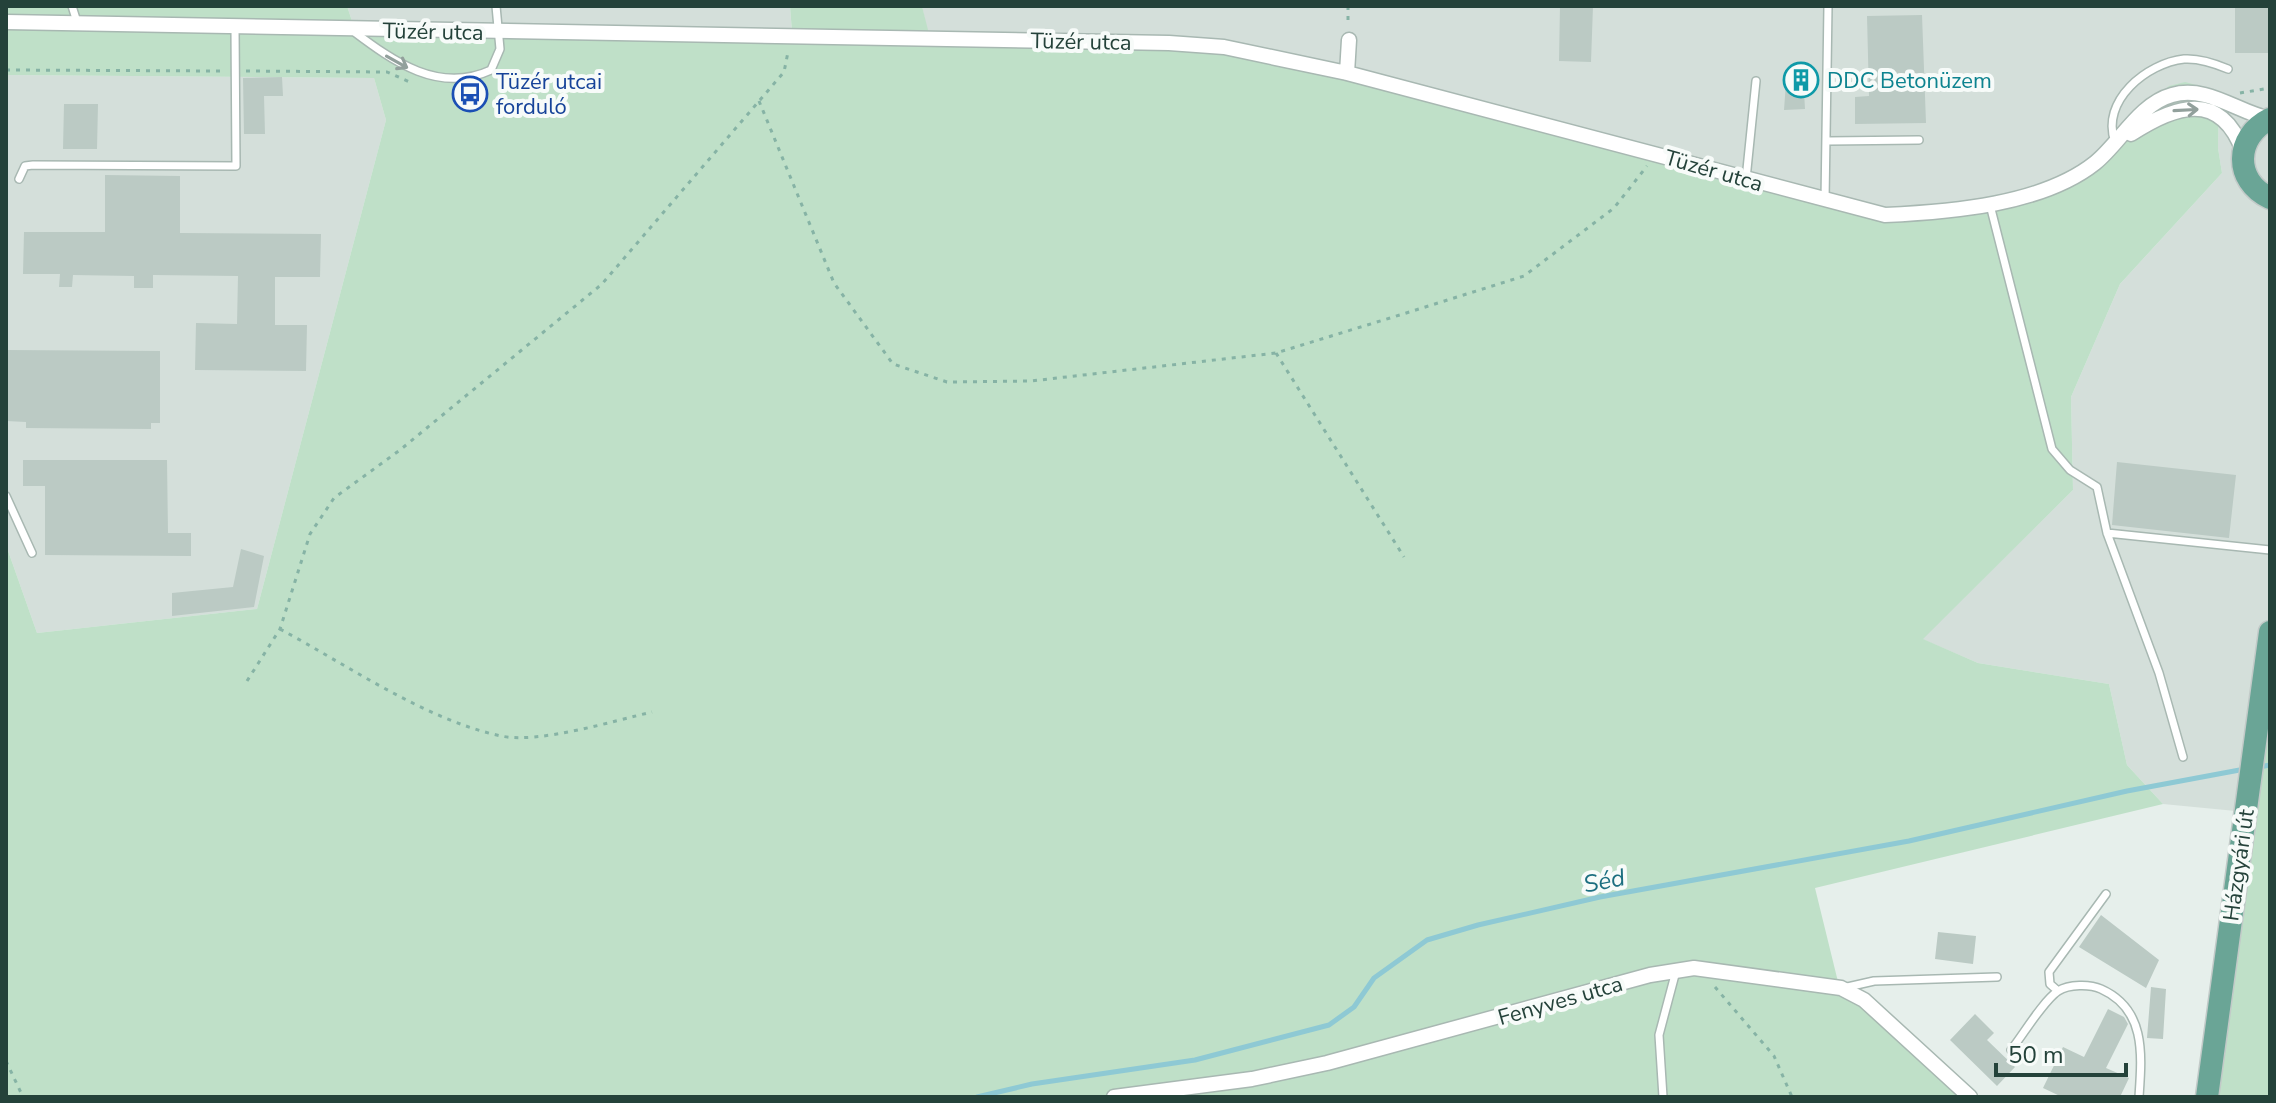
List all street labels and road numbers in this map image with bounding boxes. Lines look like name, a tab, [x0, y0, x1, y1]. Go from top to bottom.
street label: Tüzér utca	[382, 16, 484, 48]
street label: Tüzér utca	[1030, 26, 1132, 58]
street label: Tüzér utca	[1661, 143, 1766, 199]
street label: Házgyári út	[2216, 807, 2262, 923]
street label: Fenyves utca	[1495, 969, 1626, 1033]

